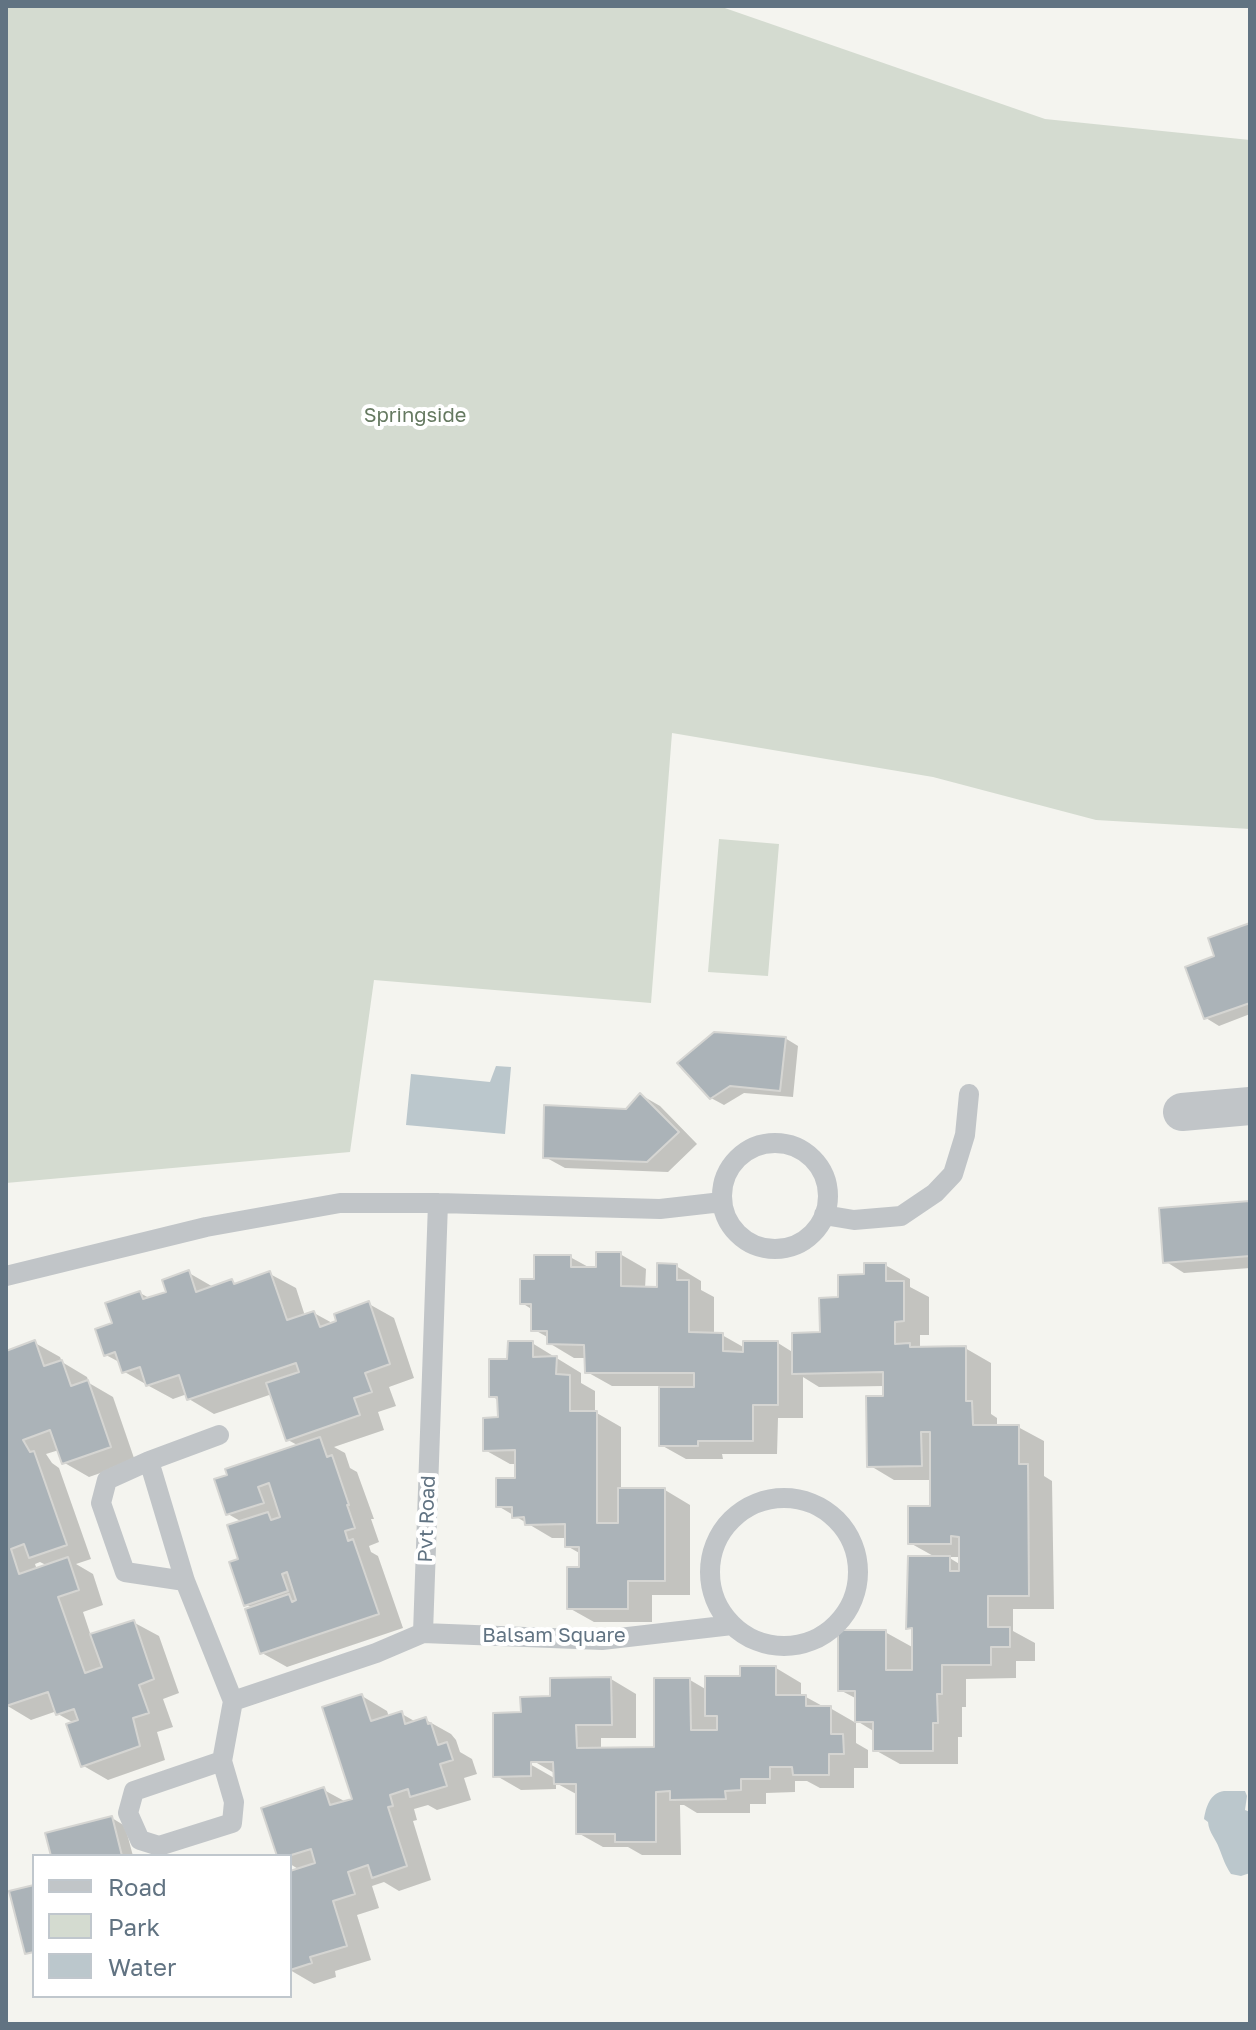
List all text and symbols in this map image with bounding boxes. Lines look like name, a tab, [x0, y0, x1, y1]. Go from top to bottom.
park label: Springside	[364, 404, 466, 428]
street label: Pvt Road	[413, 1475, 441, 1563]
street label: Balsam Square	[482, 1624, 626, 1648]
legend	[32, 1854, 292, 1998]
text: Road	[108, 1872, 167, 1901]
text: Park	[108, 1912, 160, 1941]
text: Water	[108, 1952, 176, 1981]

